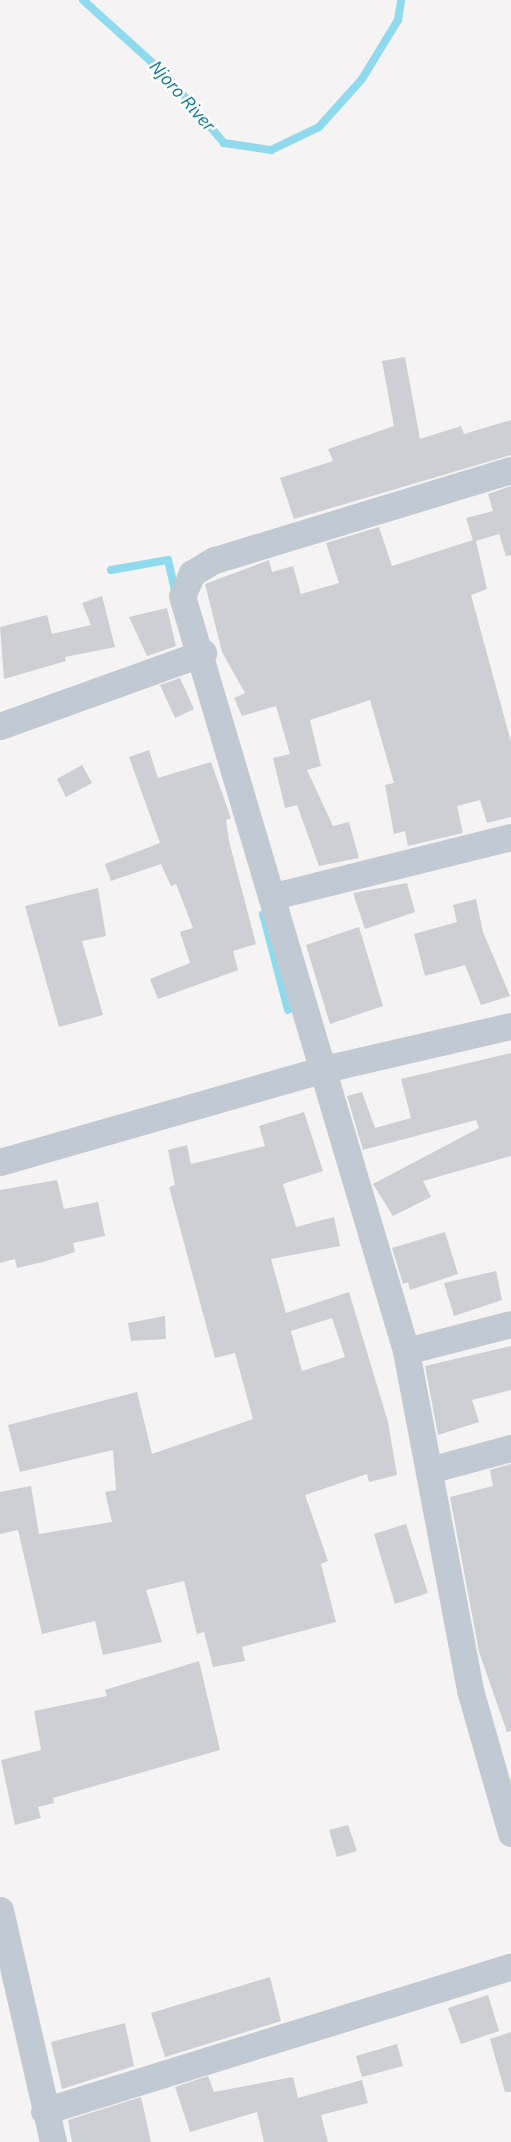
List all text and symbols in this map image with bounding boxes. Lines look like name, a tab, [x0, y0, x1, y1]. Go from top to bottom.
water label: Njoro River	[145, 56, 219, 136]

